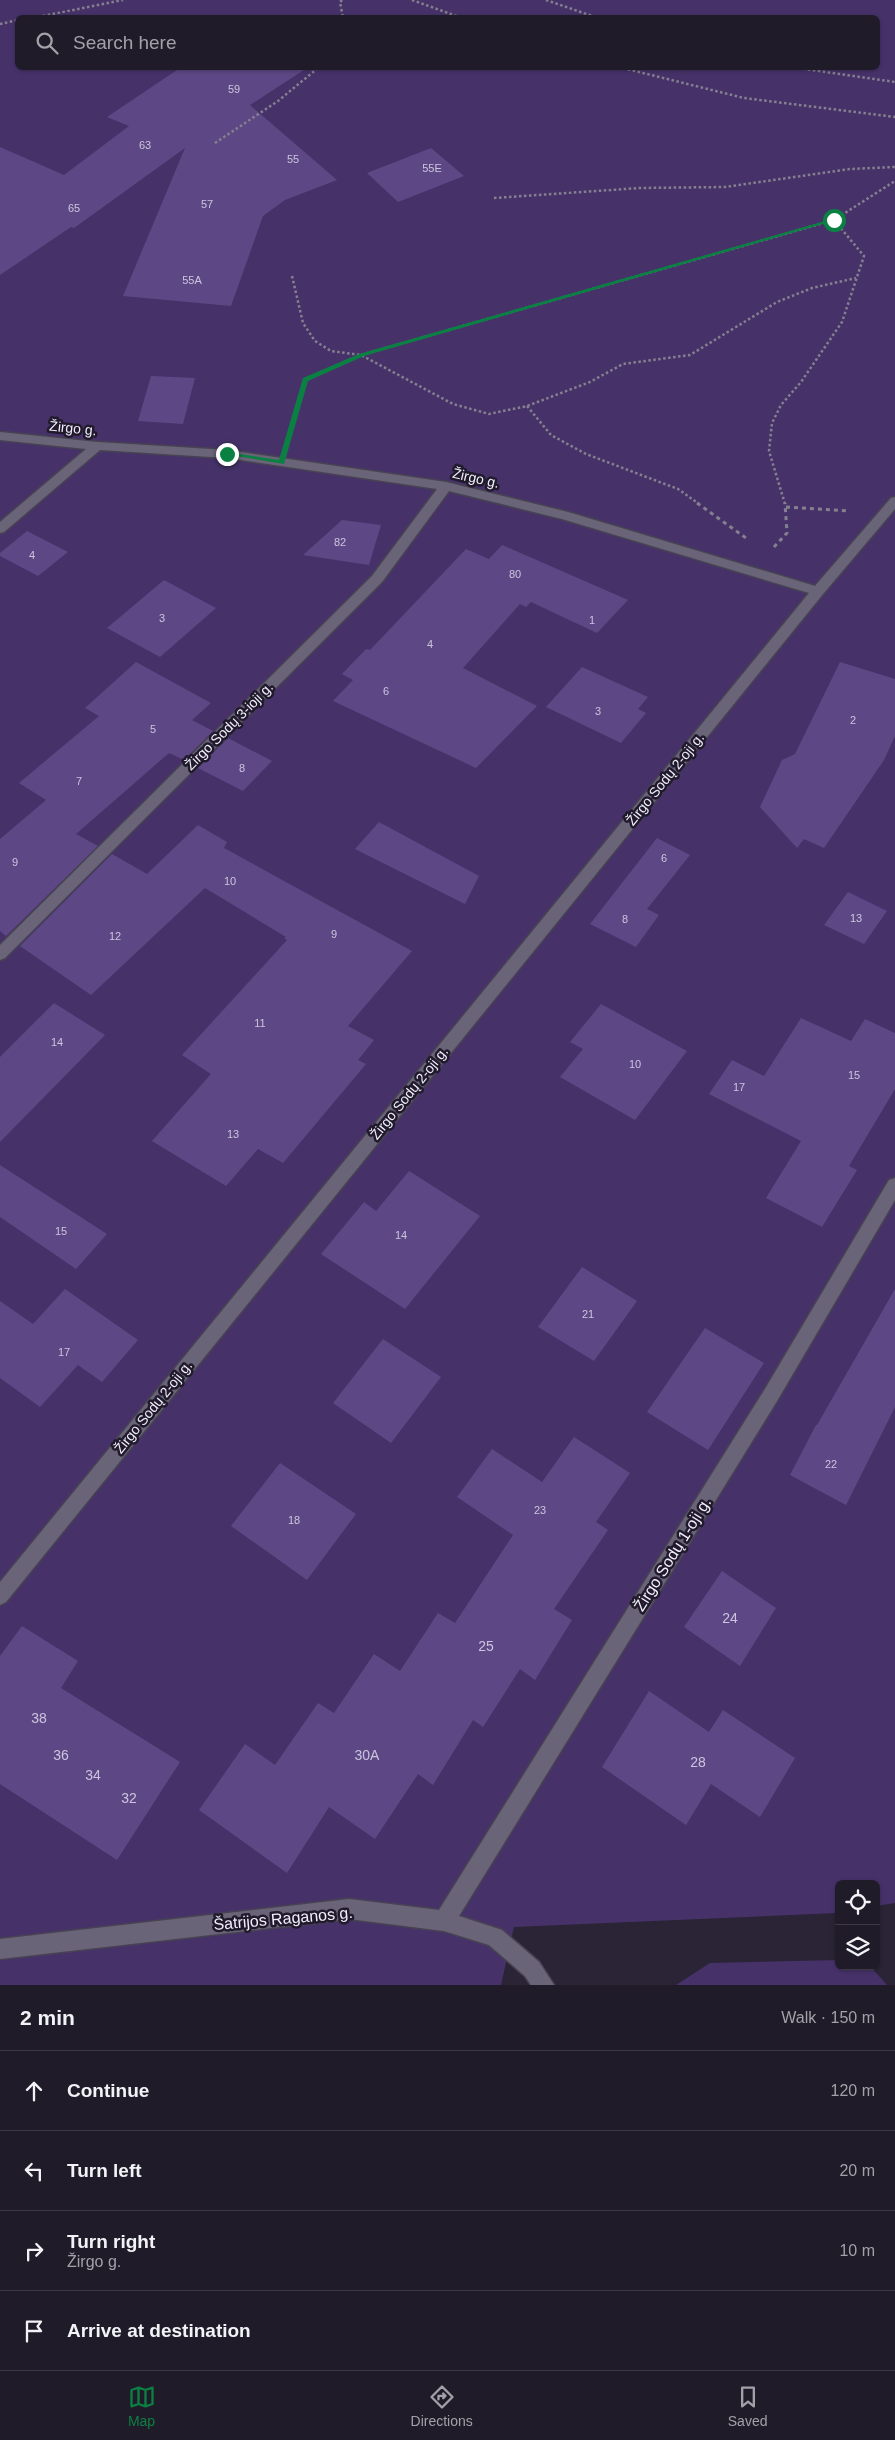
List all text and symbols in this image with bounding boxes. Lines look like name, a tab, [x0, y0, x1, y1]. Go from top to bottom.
search box	[15, 15, 880, 70]
icon: search	[33, 29, 61, 57]
text: Search here	[73, 32, 177, 53]
house number: 59	[228, 83, 240, 95]
house number: 63	[139, 139, 151, 151]
house number: 55	[287, 153, 299, 165]
house number: 55E	[422, 162, 442, 174]
house number: 57	[201, 198, 213, 210]
house number: 65	[68, 202, 80, 214]
route start	[823, 209, 846, 232]
house number: 55A	[182, 274, 202, 286]
street label: Žirgo g.	[49, 418, 97, 438]
route end	[216, 443, 239, 466]
street label: Žirgo g.	[451, 465, 501, 491]
house number: 82	[334, 536, 346, 548]
house number: 4	[29, 549, 35, 561]
house number: 80	[509, 568, 521, 580]
house number: 3	[159, 612, 165, 624]
house number: 1	[589, 614, 595, 626]
house number: 4	[427, 638, 433, 650]
street label: Žirgo Sodų 3-ioji g.	[182, 679, 276, 773]
house number: 6	[383, 685, 389, 697]
house number: 3	[595, 705, 601, 717]
house number: 2	[850, 714, 856, 726]
house number: 5	[150, 723, 156, 735]
street label: Žirgo Sodų 2-oji g.	[623, 730, 707, 828]
house number: 8	[239, 762, 245, 774]
house number: 7	[76, 775, 82, 787]
house number: 6	[661, 852, 667, 864]
house number: 9	[12, 856, 18, 868]
house number: 10	[224, 875, 236, 887]
house number: 13	[850, 912, 862, 924]
house number: 8	[622, 913, 628, 925]
house number: 9	[331, 928, 337, 940]
house number: 12	[109, 930, 121, 942]
house number: 11	[254, 1017, 266, 1029]
house number: 14	[51, 1036, 63, 1048]
street label: Žirgo Sodų 2-oji g.	[367, 1044, 451, 1142]
house number: 10	[629, 1058, 641, 1070]
house number: 15	[848, 1069, 860, 1081]
house number: 17	[733, 1081, 745, 1093]
house number: 13	[227, 1128, 239, 1140]
house number: 15	[55, 1225, 67, 1237]
house number: 14	[395, 1229, 407, 1241]
house number: 21	[582, 1308, 594, 1320]
house number: 17	[58, 1346, 70, 1358]
street label: Žirgo Sodų 2-oji g.	[111, 1358, 195, 1456]
house number: 22	[825, 1458, 837, 1470]
street label: Žirgo Sodų 1-oji g.	[630, 1494, 714, 1614]
house number: 23	[534, 1504, 546, 1516]
house number: 18	[288, 1514, 300, 1526]
house number: 24	[722, 1610, 738, 1626]
house number: 25	[478, 1638, 494, 1654]
house number: 38	[31, 1710, 47, 1726]
house number: 36	[53, 1747, 69, 1763]
house number: 30A	[355, 1747, 380, 1763]
house number: 28	[690, 1754, 706, 1770]
house number: 34	[85, 1767, 101, 1783]
house number: 32	[121, 1790, 137, 1806]
map controls	[835, 1880, 880, 1970]
button: locate	[835, 1880, 880, 1925]
street label: Šatrijos Raganos g.	[213, 1903, 353, 1933]
button: layers	[835, 1925, 880, 1970]
text: 2 min	[20, 2006, 75, 2029]
text: Walk · 150 m	[781, 2009, 875, 2026]
icon: ahead	[20, 2077, 48, 2105]
text: Continue	[67, 2080, 149, 2101]
text: 120 m	[831, 2082, 875, 2099]
icon: left	[20, 2157, 48, 2185]
text: Turn left	[67, 2160, 142, 2181]
text: 20 m	[839, 2162, 875, 2179]
text: Turn right	[67, 2231, 155, 2252]
icon: right	[20, 2237, 48, 2265]
text: 10 m	[839, 2242, 875, 2259]
text: Žirgo g.	[67, 2253, 121, 2270]
icon: arrive	[20, 2317, 48, 2345]
text: Arrive at destination	[67, 2320, 251, 2341]
tab: Map	[128, 2383, 156, 2429]
tab: Directions	[411, 2383, 473, 2429]
tab: Saved	[728, 2383, 767, 2429]

